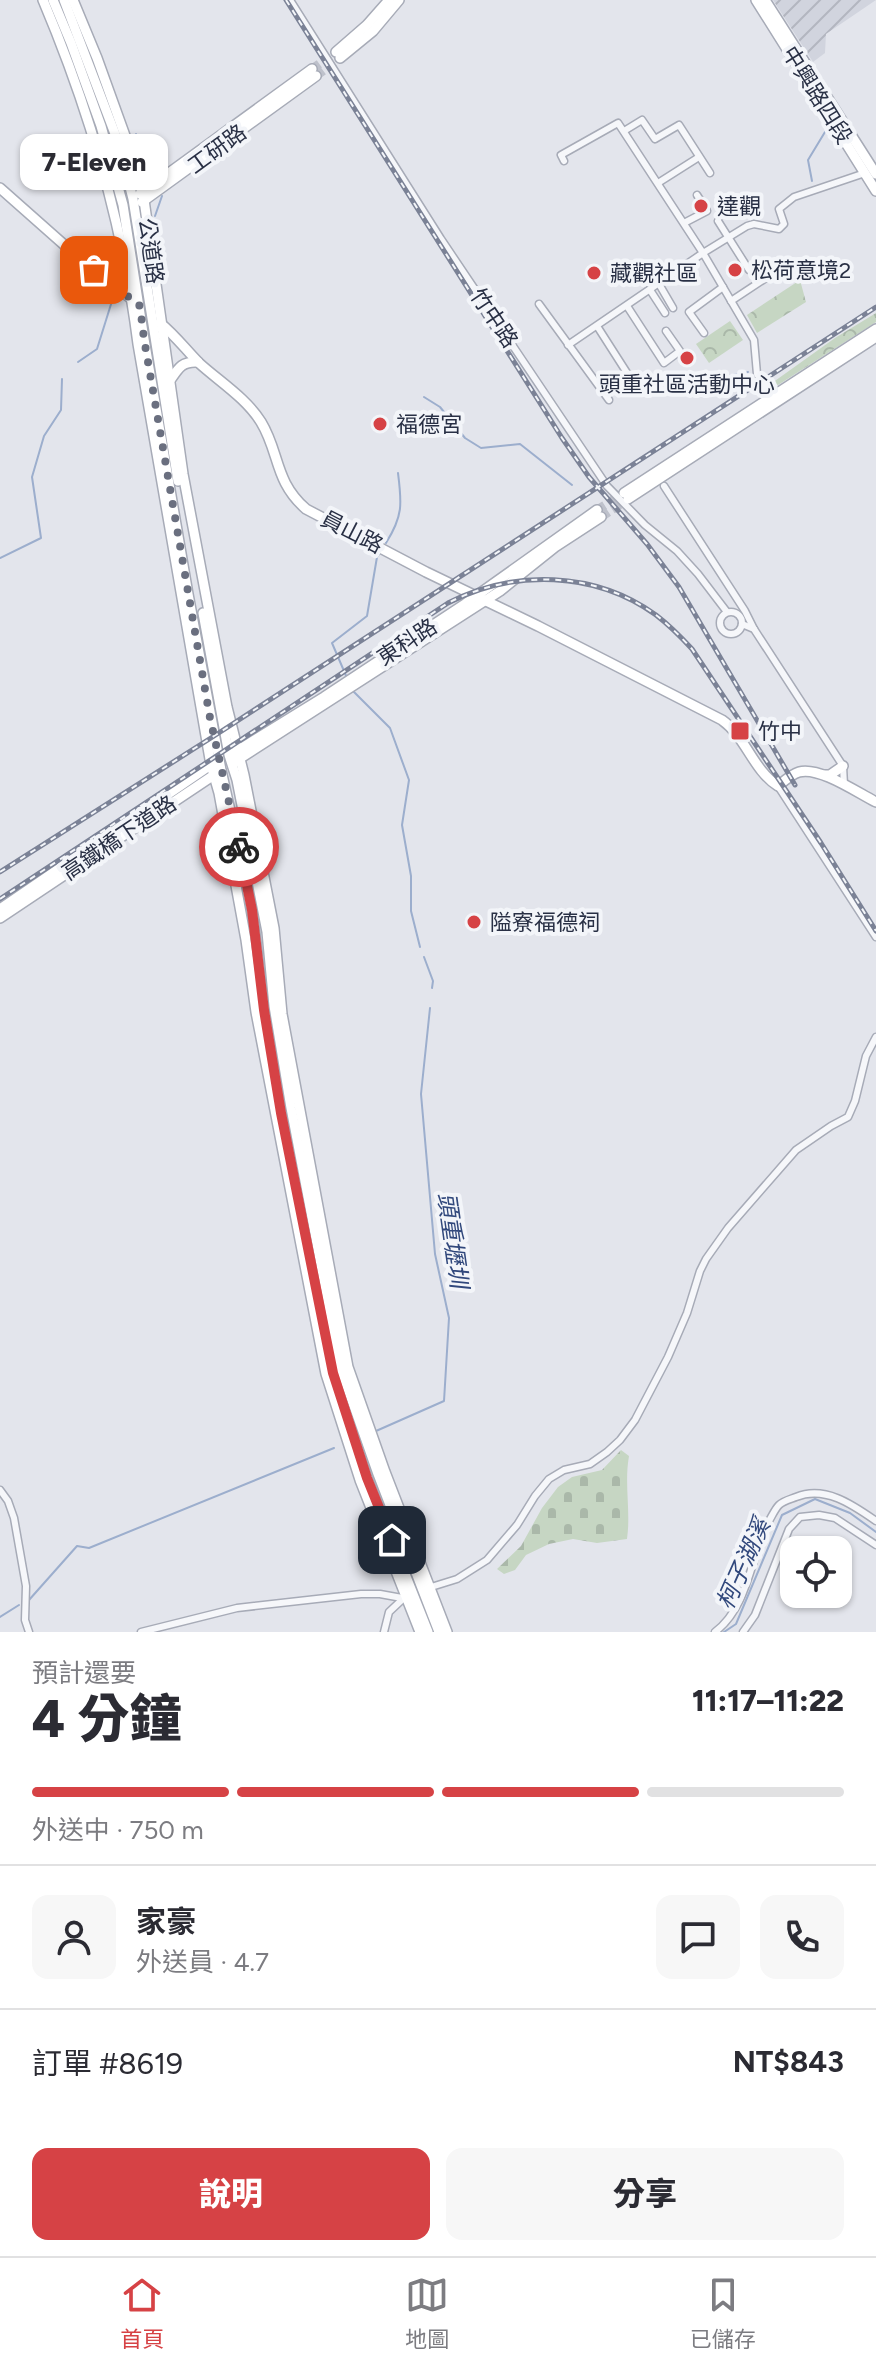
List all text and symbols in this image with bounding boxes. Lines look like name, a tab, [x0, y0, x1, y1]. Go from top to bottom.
street label: 中興路四段	[776, 41, 858, 149]
street label: 工研路	[182, 119, 252, 179]
callout: 7-Eleven	[20, 134, 168, 190]
text: 7-Eleven	[42, 146, 146, 178]
place label: 達觀	[717, 193, 761, 220]
marker: 達觀	[692, 197, 710, 215]
street label: 公道路	[133, 216, 169, 286]
pin	[60, 236, 128, 304]
icon: bag	[72, 248, 116, 292]
place label: 松荷意境2	[751, 257, 851, 284]
place label: 藏觀社區	[610, 260, 698, 287]
marker: 松荷意境2	[726, 261, 744, 279]
marker: 藏觀社區	[585, 264, 603, 282]
street label: 竹中路	[464, 283, 524, 353]
marker: 頭重社區活動中心	[678, 349, 696, 367]
place label: 頭重社區活動中心	[599, 371, 775, 398]
place label: 福德宮	[396, 411, 462, 438]
marker: 福德宮	[371, 415, 389, 433]
street label: 員山路	[316, 505, 388, 559]
street label: 東科路	[372, 613, 442, 671]
place label: 竹中	[758, 718, 802, 745]
marker: 竹中	[729, 720, 751, 742]
street label: 高鐵橋下道路	[57, 790, 181, 886]
courier	[199, 807, 279, 887]
icon: bike	[217, 825, 261, 869]
place label: 隘寮福德祠	[490, 909, 600, 936]
marker: 隘寮福德祠	[465, 913, 483, 931]
water label: 頭重壢圳	[432, 1190, 474, 1293]
pin	[358, 1506, 426, 1574]
water label: 柯子湖溪	[710, 1512, 777, 1614]
icon: home	[370, 1518, 414, 1562]
map controls	[780, 1536, 852, 1608]
button: locate	[780, 1536, 852, 1608]
text: 預計還要	[32, 1657, 136, 1689]
text: 11:17–11:22	[692, 1682, 844, 1719]
text: 4 分鐘	[32, 1688, 181, 1750]
text: 外送中 · 750 m	[32, 1814, 204, 1846]
button: person	[32, 1895, 116, 1979]
button: chat	[656, 1895, 740, 1979]
button: phone	[760, 1895, 844, 1979]
text: 家豪	[136, 1903, 196, 1940]
text: 外送員 · 4.7	[136, 1946, 269, 1978]
text: NT$843	[733, 2043, 844, 2080]
text: 訂單 #8619	[32, 2045, 183, 2082]
button: 說明	[32, 2148, 430, 2240]
button: 分享	[446, 2148, 844, 2240]
tab: 首頁	[120, 2273, 164, 2353]
tab: 地圖	[405, 2273, 449, 2353]
tab: 已儲存	[690, 2273, 756, 2353]

